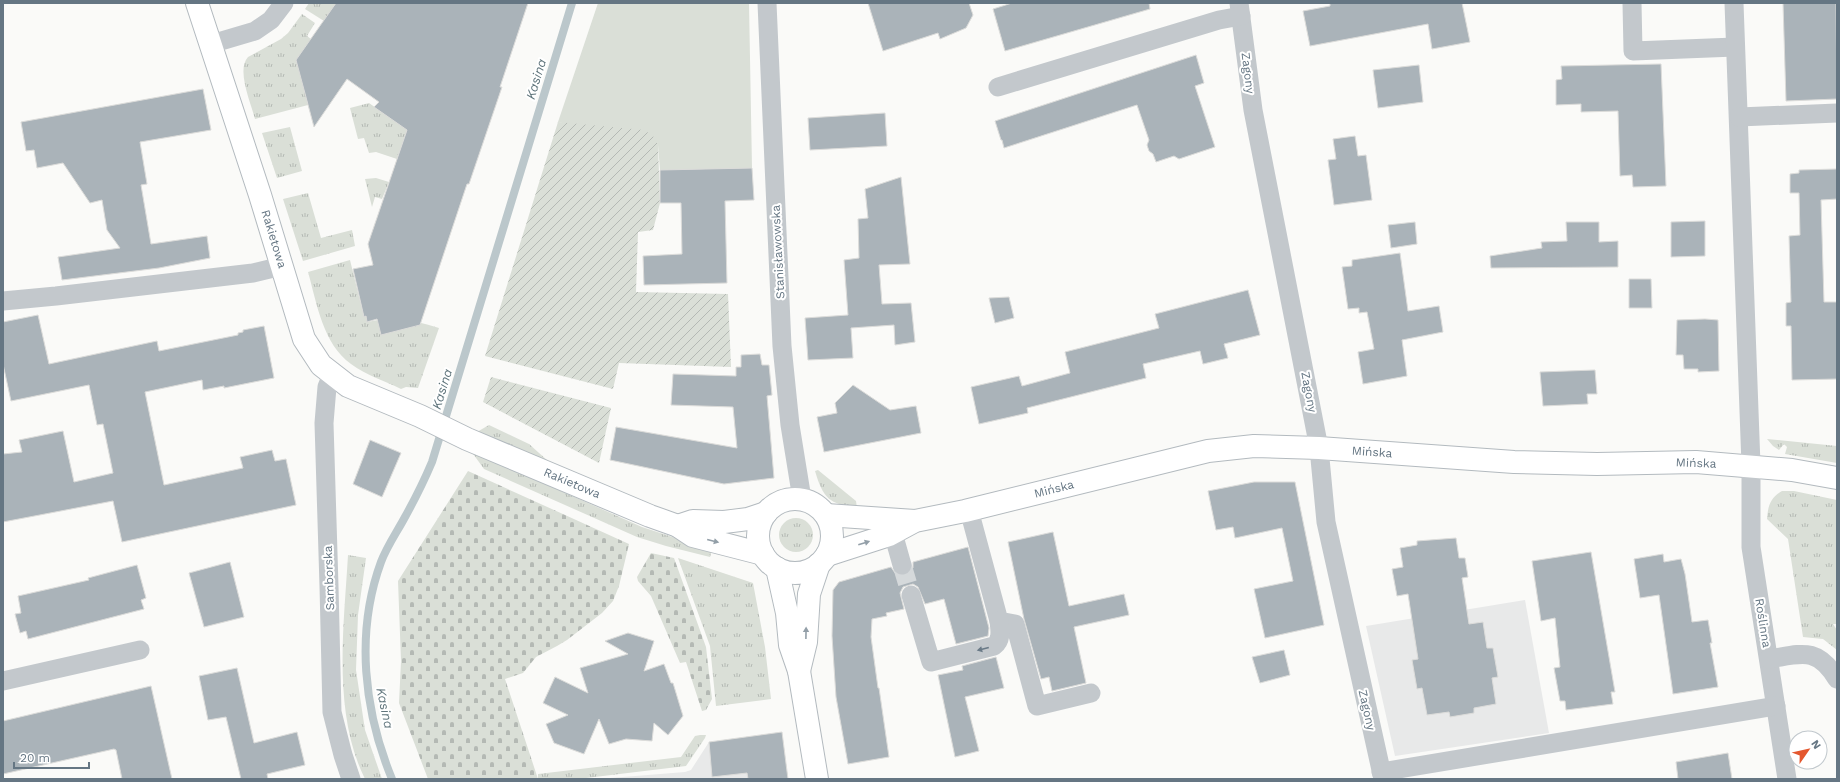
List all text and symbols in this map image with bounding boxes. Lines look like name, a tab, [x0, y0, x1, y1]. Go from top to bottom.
street label: Zagony	[1239, 52, 1258, 95]
water label: Kasina	[523, 57, 549, 101]
street label: Stanisławowska	[769, 204, 787, 299]
street label: Rakietowa	[258, 208, 290, 270]
water label: Kasina	[429, 367, 455, 411]
street label: Zagony	[1298, 370, 1320, 414]
street label: Mińska	[1351, 444, 1393, 460]
street label: Mińska	[1675, 455, 1717, 471]
street label: Rakietowa	[542, 465, 603, 501]
street label: Mińska	[1033, 477, 1076, 501]
one-way arrow	[707, 539, 719, 545]
one-way arrow	[858, 540, 870, 546]
street label: Samborska	[321, 545, 337, 611]
street label: Roślinna	[1752, 597, 1774, 649]
one-way arrow	[803, 627, 810, 639]
one-way arrow	[977, 646, 989, 652]
water label: Kasina	[373, 686, 397, 730]
street label: Zagony	[1356, 688, 1379, 733]
north arrow	[1788, 730, 1828, 770]
text: N	[1808, 738, 1824, 752]
scale bar	[14, 744, 89, 770]
text: 20 m	[20, 751, 50, 765]

